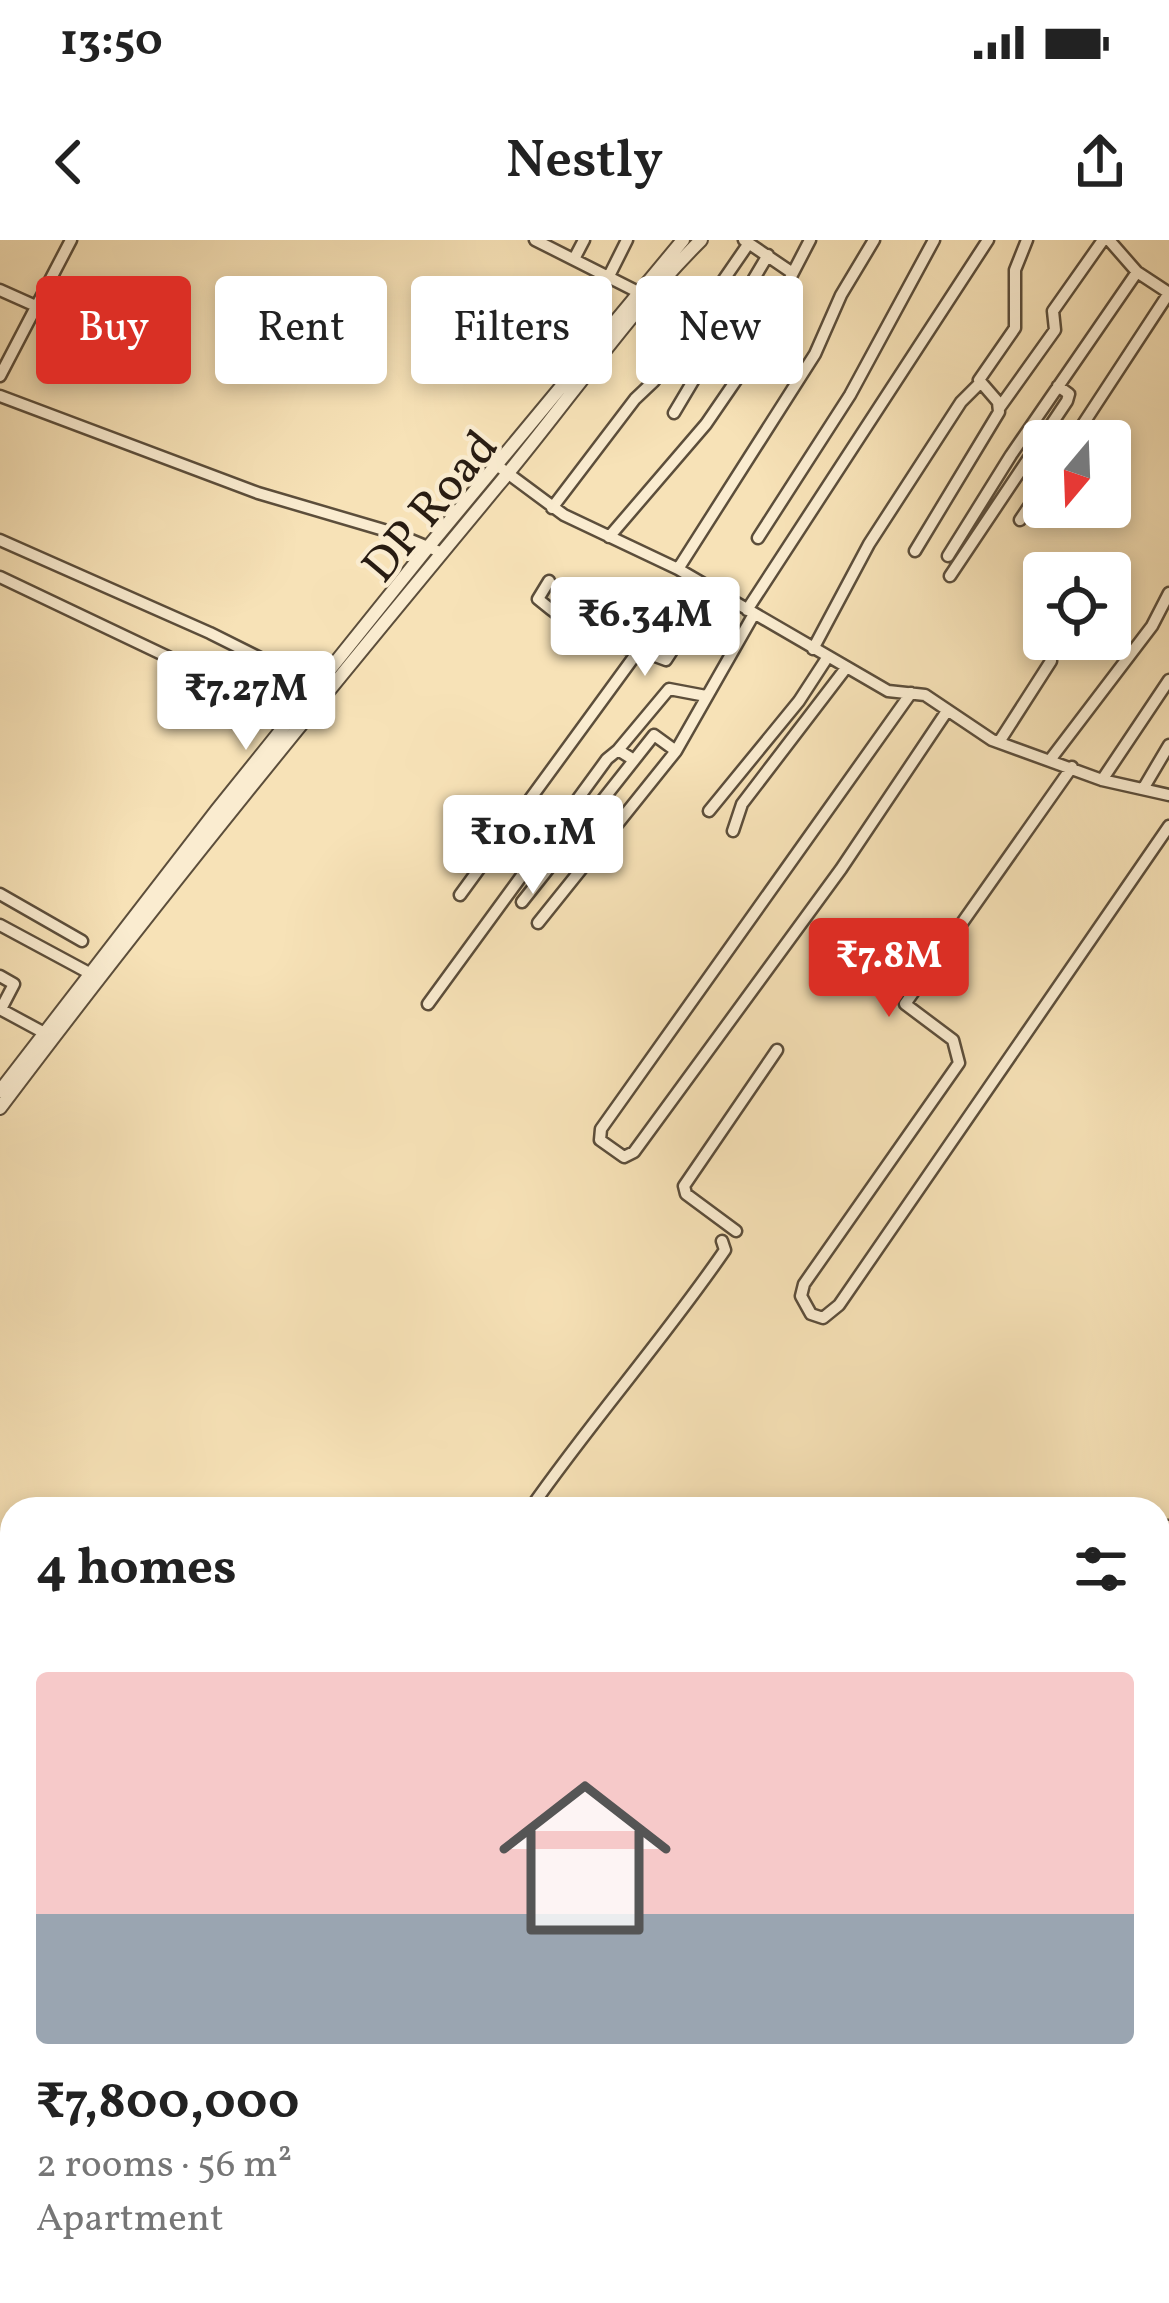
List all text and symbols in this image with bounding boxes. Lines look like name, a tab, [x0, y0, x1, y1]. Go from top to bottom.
text: 13:50	[60, 11, 163, 74]
text: Nestly	[506, 125, 663, 200]
icon: back	[36, 129, 102, 195]
icon: share	[1067, 129, 1133, 195]
chip: Buy	[36, 276, 191, 384]
chip: Rent	[215, 276, 387, 384]
chip: Filters	[411, 276, 612, 384]
chip: New	[636, 276, 803, 384]
street label: DP Road	[348, 417, 516, 599]
north arrow	[1023, 420, 1131, 528]
map controls	[1023, 420, 1131, 660]
button: locate	[1023, 552, 1131, 660]
pin: ₹6.34M	[547, 577, 743, 679]
text: ₹6.34M	[578, 589, 712, 643]
pin: ₹7.27M	[148, 651, 344, 753]
text: ₹7.27M	[184, 663, 308, 717]
pin: ₹10.1M	[435, 795, 631, 897]
text: ₹10.1M	[470, 807, 596, 861]
pin: ₹7.8M	[805, 918, 973, 1020]
text: ₹7.8M	[836, 930, 942, 984]
text: 4 homes	[36, 1534, 237, 1605]
icon: filters	[1068, 1536, 1134, 1602]
icon: home	[477, 1750, 693, 1966]
text: ₹7,800,000	[36, 2068, 299, 2139]
text: 2 rooms · 56 m²	[36, 2139, 292, 2193]
text: Apartment	[36, 2193, 224, 2247]

